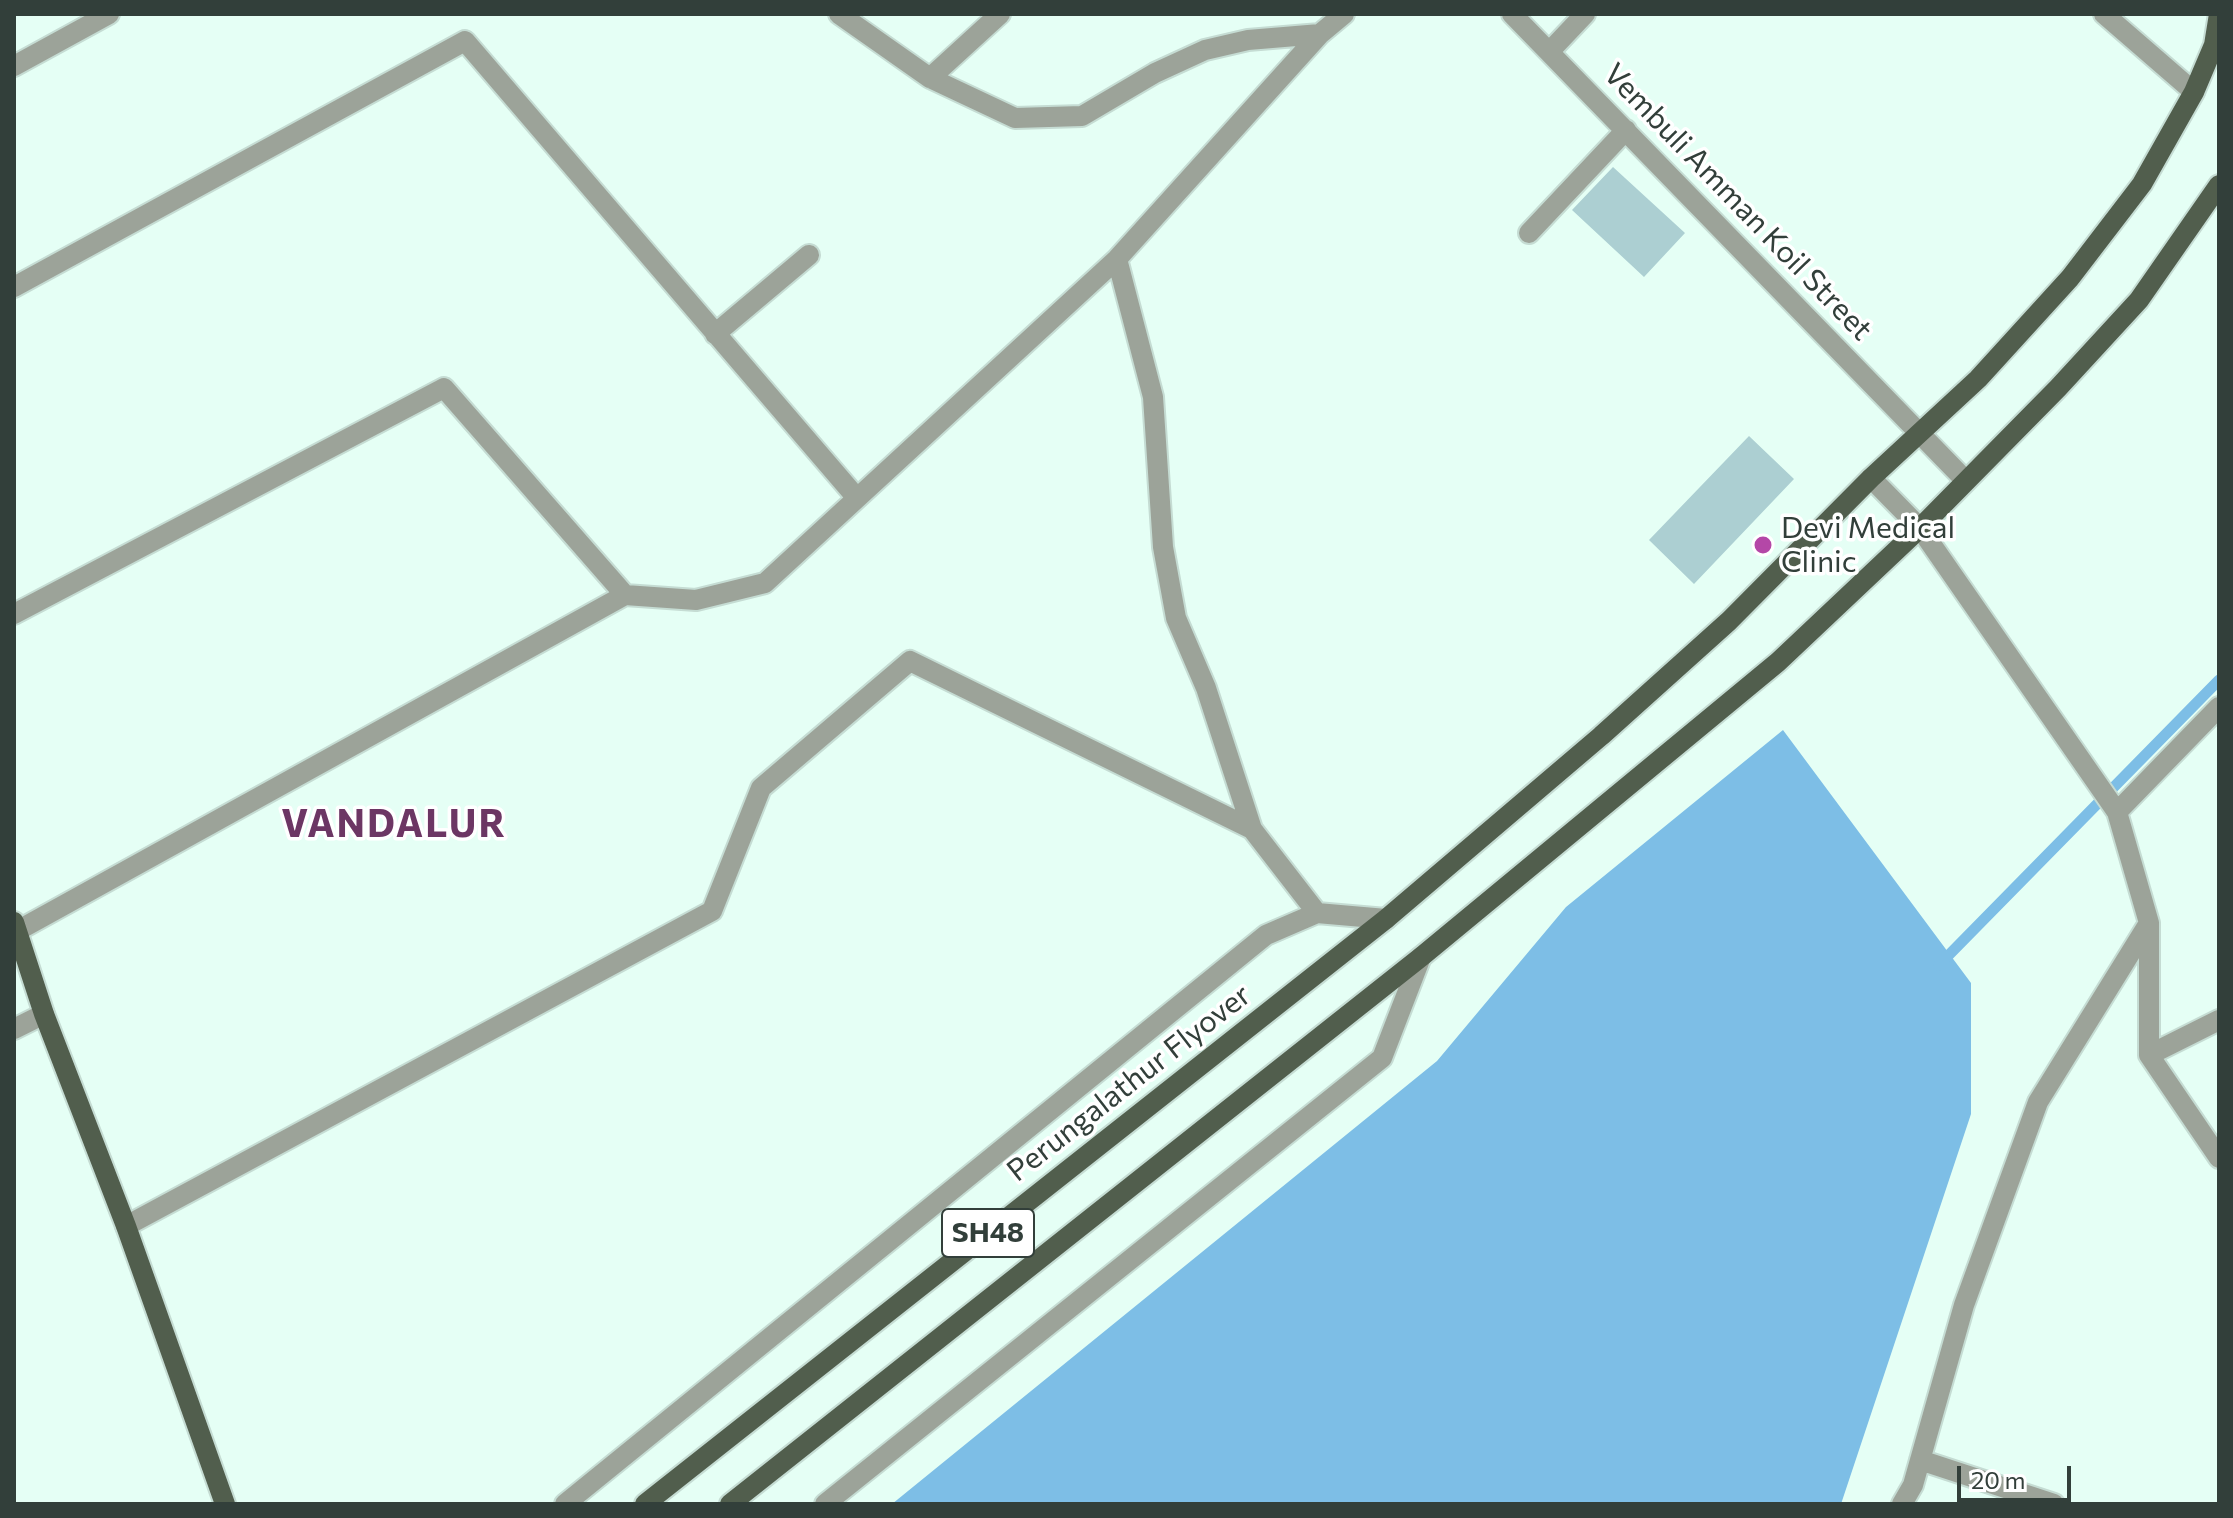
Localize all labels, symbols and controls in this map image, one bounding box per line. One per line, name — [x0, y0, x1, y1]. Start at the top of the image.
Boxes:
street label: Vembuli Amman Koil Street — [1596, 56, 1880, 348]
place label: Devi Medical Clinic — [1781, 510, 1955, 580]
marker: Devi Medical Clinic — [1752, 534, 1774, 556]
district label: VANDALUR — [281, 801, 507, 847]
street label: Perungalathur Flyover — [1000, 977, 1258, 1189]
road number: SH48 — [942, 1209, 1034, 1257]
scale bar — [1961, 1450, 2075, 1500]
text: 20 m — [1971, 1465, 2025, 1494]

